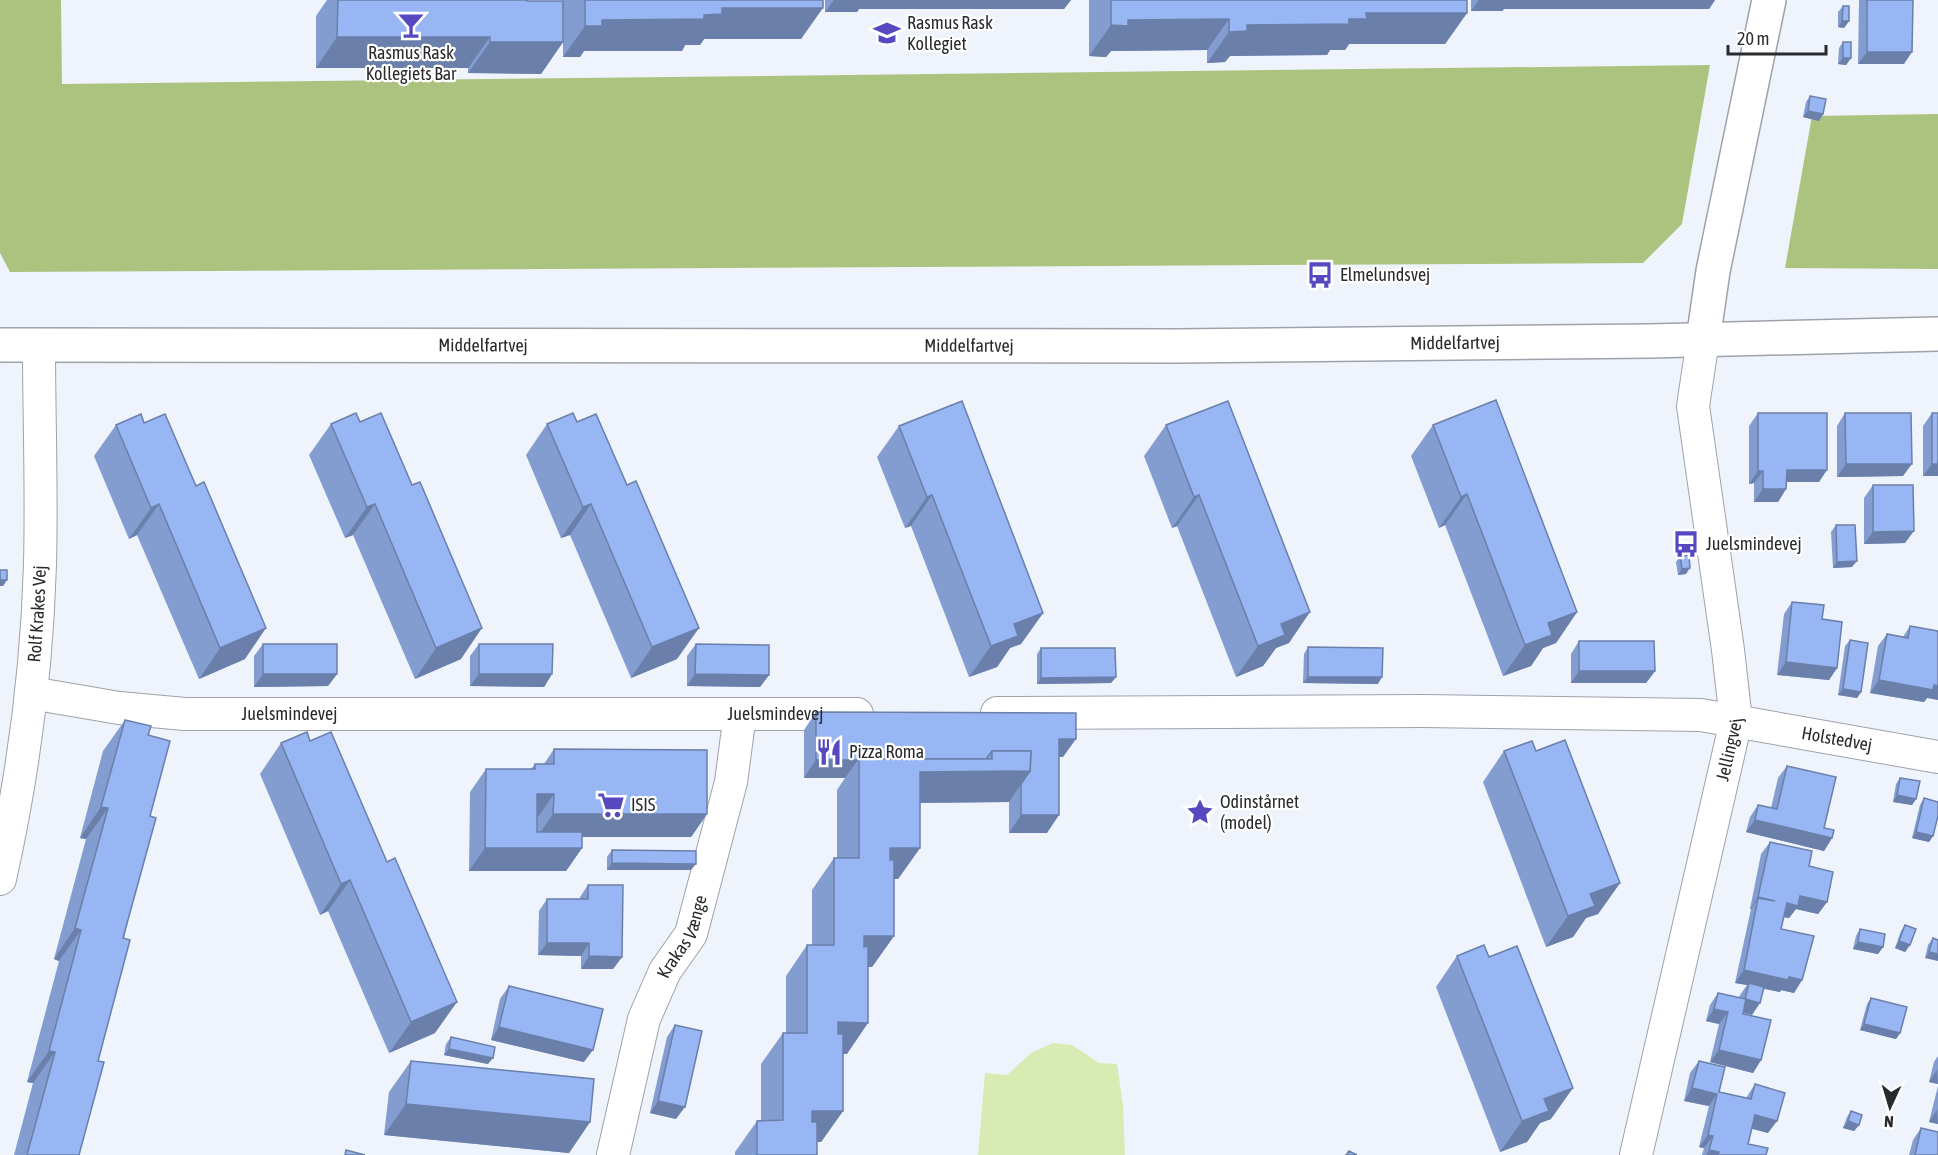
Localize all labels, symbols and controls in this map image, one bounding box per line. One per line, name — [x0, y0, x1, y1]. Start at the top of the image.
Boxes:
bar icon: Rasmus Rask Kollegiets Bar — [396, 10, 426, 40]
place label: Rasmus Rask Kollegiet — [907, 12, 993, 54]
school or university icon: Rasmus Rask Kollegiet — [872, 18, 902, 48]
scale bar — [1728, 18, 1826, 56]
text: 20 m — [1737, 28, 1769, 49]
place label: Rasmus Rask Kollegiets Bar — [366, 42, 457, 84]
bus stop icon: Elmelundsvej — [1305, 260, 1335, 290]
place label: Elmelundsvej — [1340, 264, 1430, 285]
street label: Middelfartvej — [1410, 332, 1500, 354]
street label: Middelfartvej — [438, 334, 528, 355]
street label: Middelfartvej — [924, 335, 1014, 356]
bus stop icon: Juelsmindevej — [1671, 529, 1701, 559]
place label: Juelsmindevej — [1706, 533, 1802, 554]
street label: Rolf Krakes Vej — [23, 565, 50, 663]
street label: Juelsmindevej — [242, 703, 337, 724]
street label: Juelsmindevej — [728, 703, 823, 724]
street label: Jellingvej — [1712, 717, 1746, 783]
street label: Holstedvej — [1800, 722, 1874, 755]
restaurant icon: Pizza Roma — [814, 737, 844, 767]
place label: Pizza Roma — [849, 741, 924, 762]
supermarket icon: ISIS — [596, 790, 626, 820]
place label: Odinstårnet (model) — [1220, 791, 1299, 833]
place label: ISIS — [631, 794, 656, 815]
place icon: Odinstårnet (model) — [1185, 797, 1215, 827]
street label: Krakas Vænge — [652, 893, 711, 981]
north arrow — [1860, 1077, 1920, 1137]
text: N — [1884, 1113, 1894, 1131]

